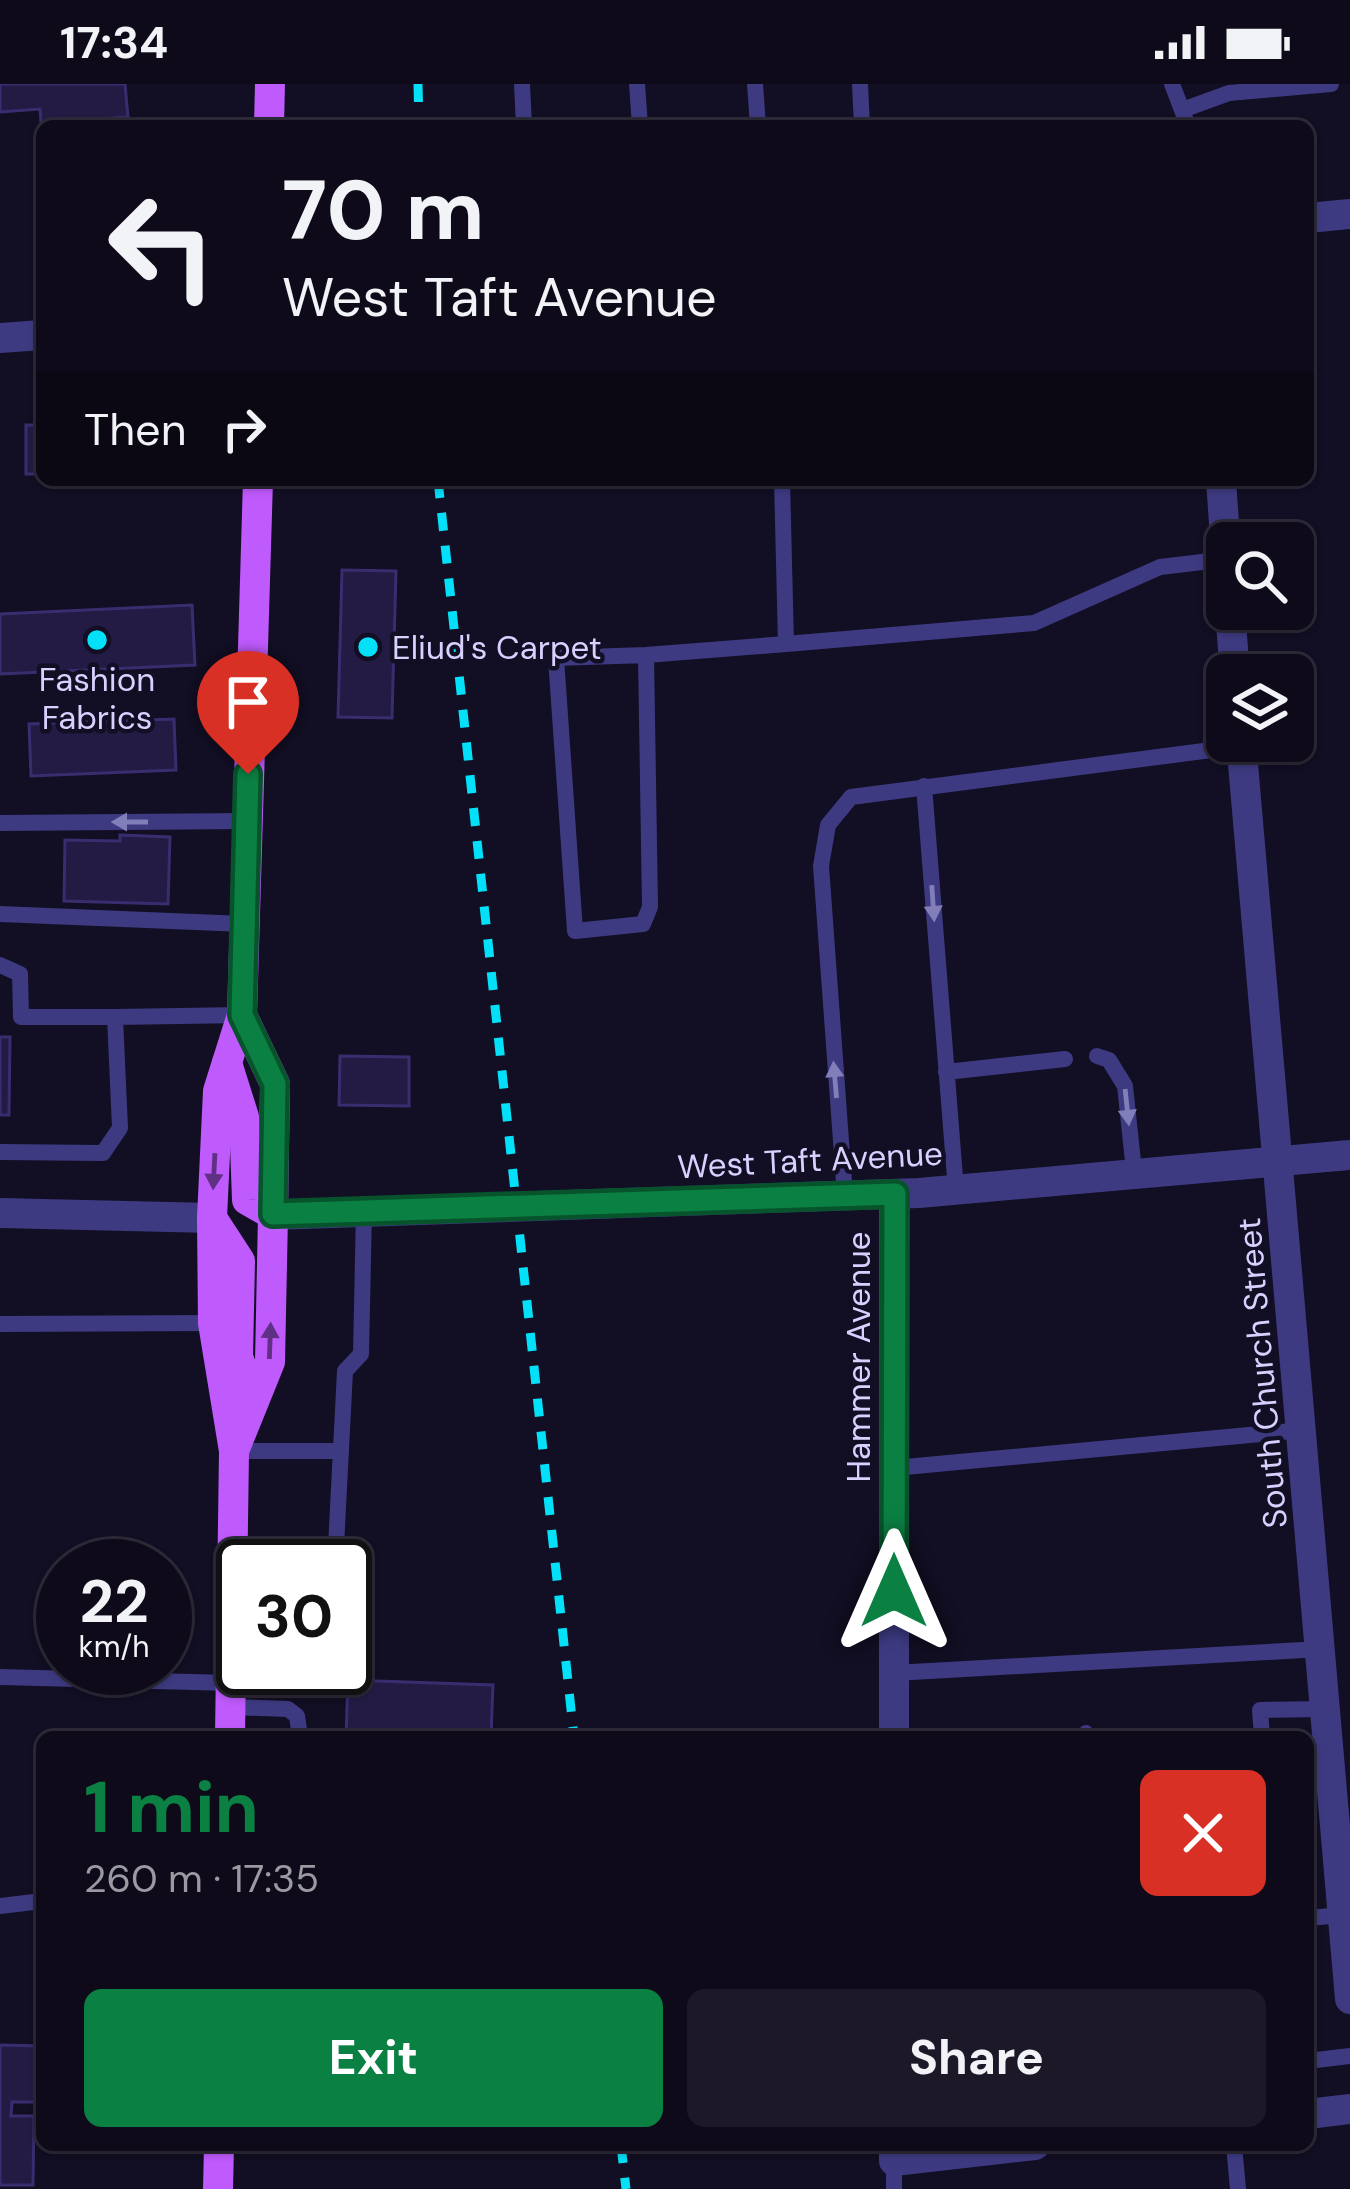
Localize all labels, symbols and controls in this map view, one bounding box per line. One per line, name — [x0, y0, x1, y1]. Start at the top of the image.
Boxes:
text: 17:34 — [60, 13, 168, 72]
text: 70 m — [282, 156, 485, 265]
icon: left — [84, 168, 240, 324]
text: West Taft Avenue — [282, 262, 717, 333]
icon: right — [211, 396, 277, 462]
text: Then — [84, 400, 187, 459]
map controls — [1206, 522, 1314, 762]
button: search — [1206, 522, 1314, 630]
place label: Eliud's Carpet — [392, 626, 602, 669]
marker: Fashion Fabrics — [84, 627, 110, 653]
marker: Eliud's Carpet — [355, 634, 381, 660]
pin — [197, 651, 299, 774]
button: layers — [1206, 654, 1314, 762]
place label: Fashion Fabrics — [39, 658, 155, 739]
icon: arrive — [215, 669, 281, 735]
one-way arrow — [110, 812, 148, 832]
one-way arrow — [924, 885, 943, 922]
one-way arrow — [826, 1061, 845, 1098]
one-way arrow — [1118, 1088, 1137, 1126]
street label: West Taft Avenue — [676, 1132, 944, 1188]
one-way arrow — [204, 1153, 223, 1191]
street label: South Church Street — [1227, 1216, 1297, 1530]
street label: Hammer Avenue — [837, 1231, 880, 1483]
one-way arrow — [261, 1321, 280, 1359]
position arrow — [831, 1528, 957, 1654]
speed limit sign: 30 — [216, 1539, 372, 1695]
text: 22 — [79, 1562, 149, 1641]
text: km/h — [79, 1627, 149, 1666]
text: 1 min — [84, 1761, 259, 1854]
button: close — [1140, 1770, 1266, 1896]
text: 260 m · 17:35 — [84, 1853, 319, 1904]
button: Exit — [84, 1989, 663, 2127]
button: Share — [687, 1989, 1266, 2127]

